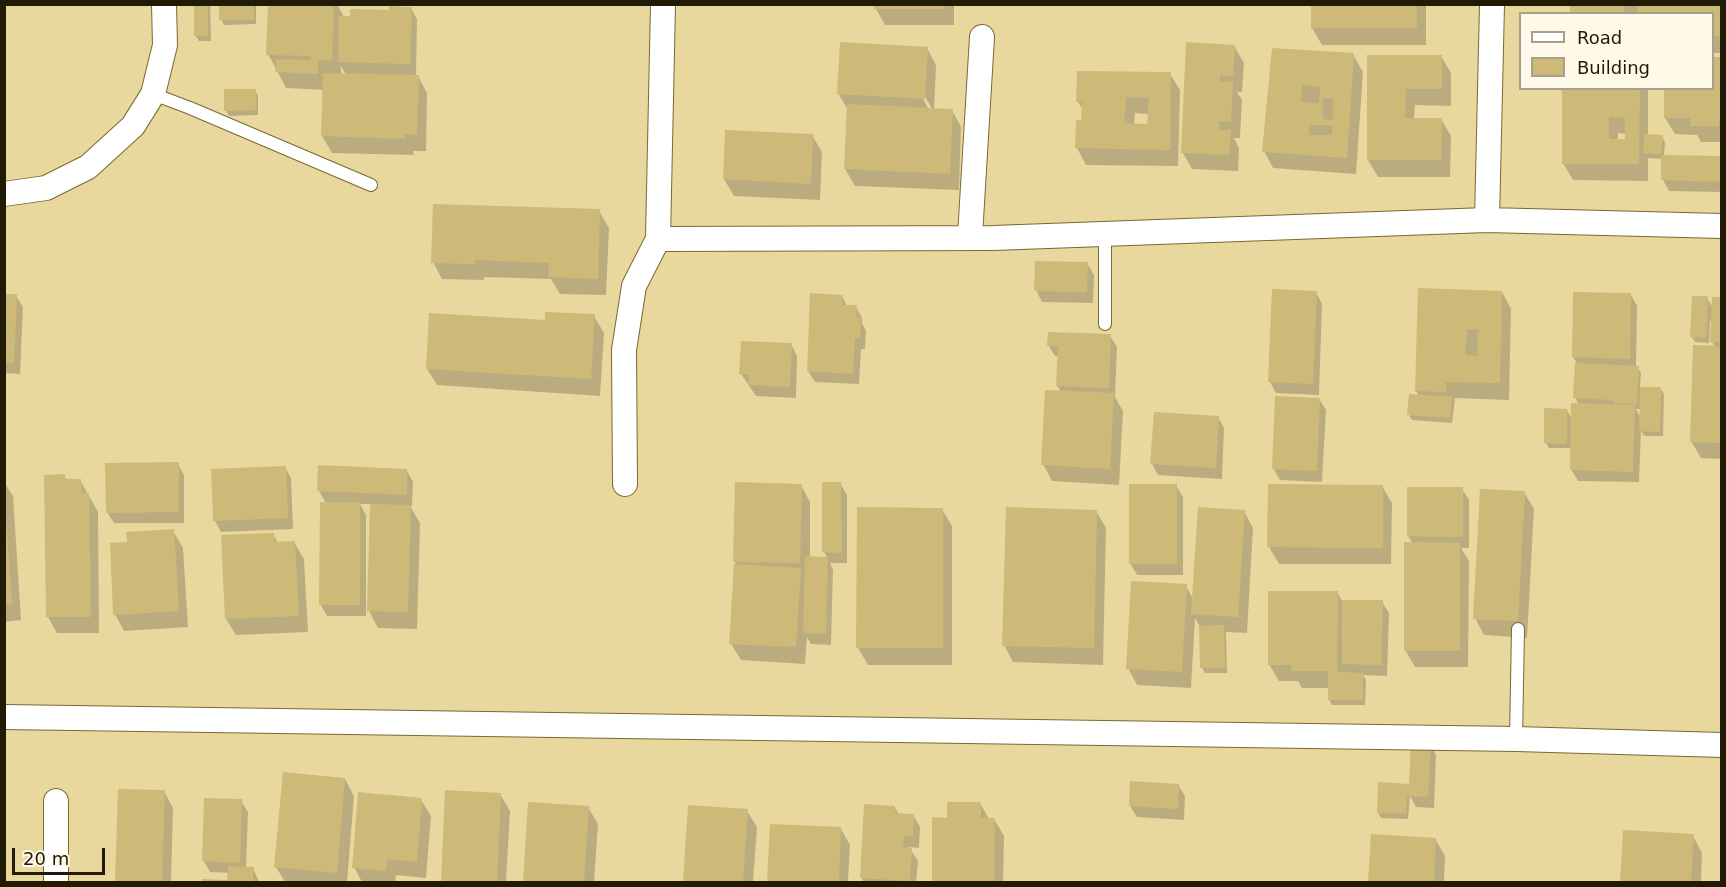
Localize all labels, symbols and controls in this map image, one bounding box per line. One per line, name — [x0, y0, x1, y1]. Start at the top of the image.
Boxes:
legend — [1519, 12, 1714, 90]
text: Road — [1577, 27, 1622, 48]
text: Building — [1577, 57, 1650, 78]
scale bar — [15, 836, 108, 874]
text: 20 m — [23, 848, 69, 869]

